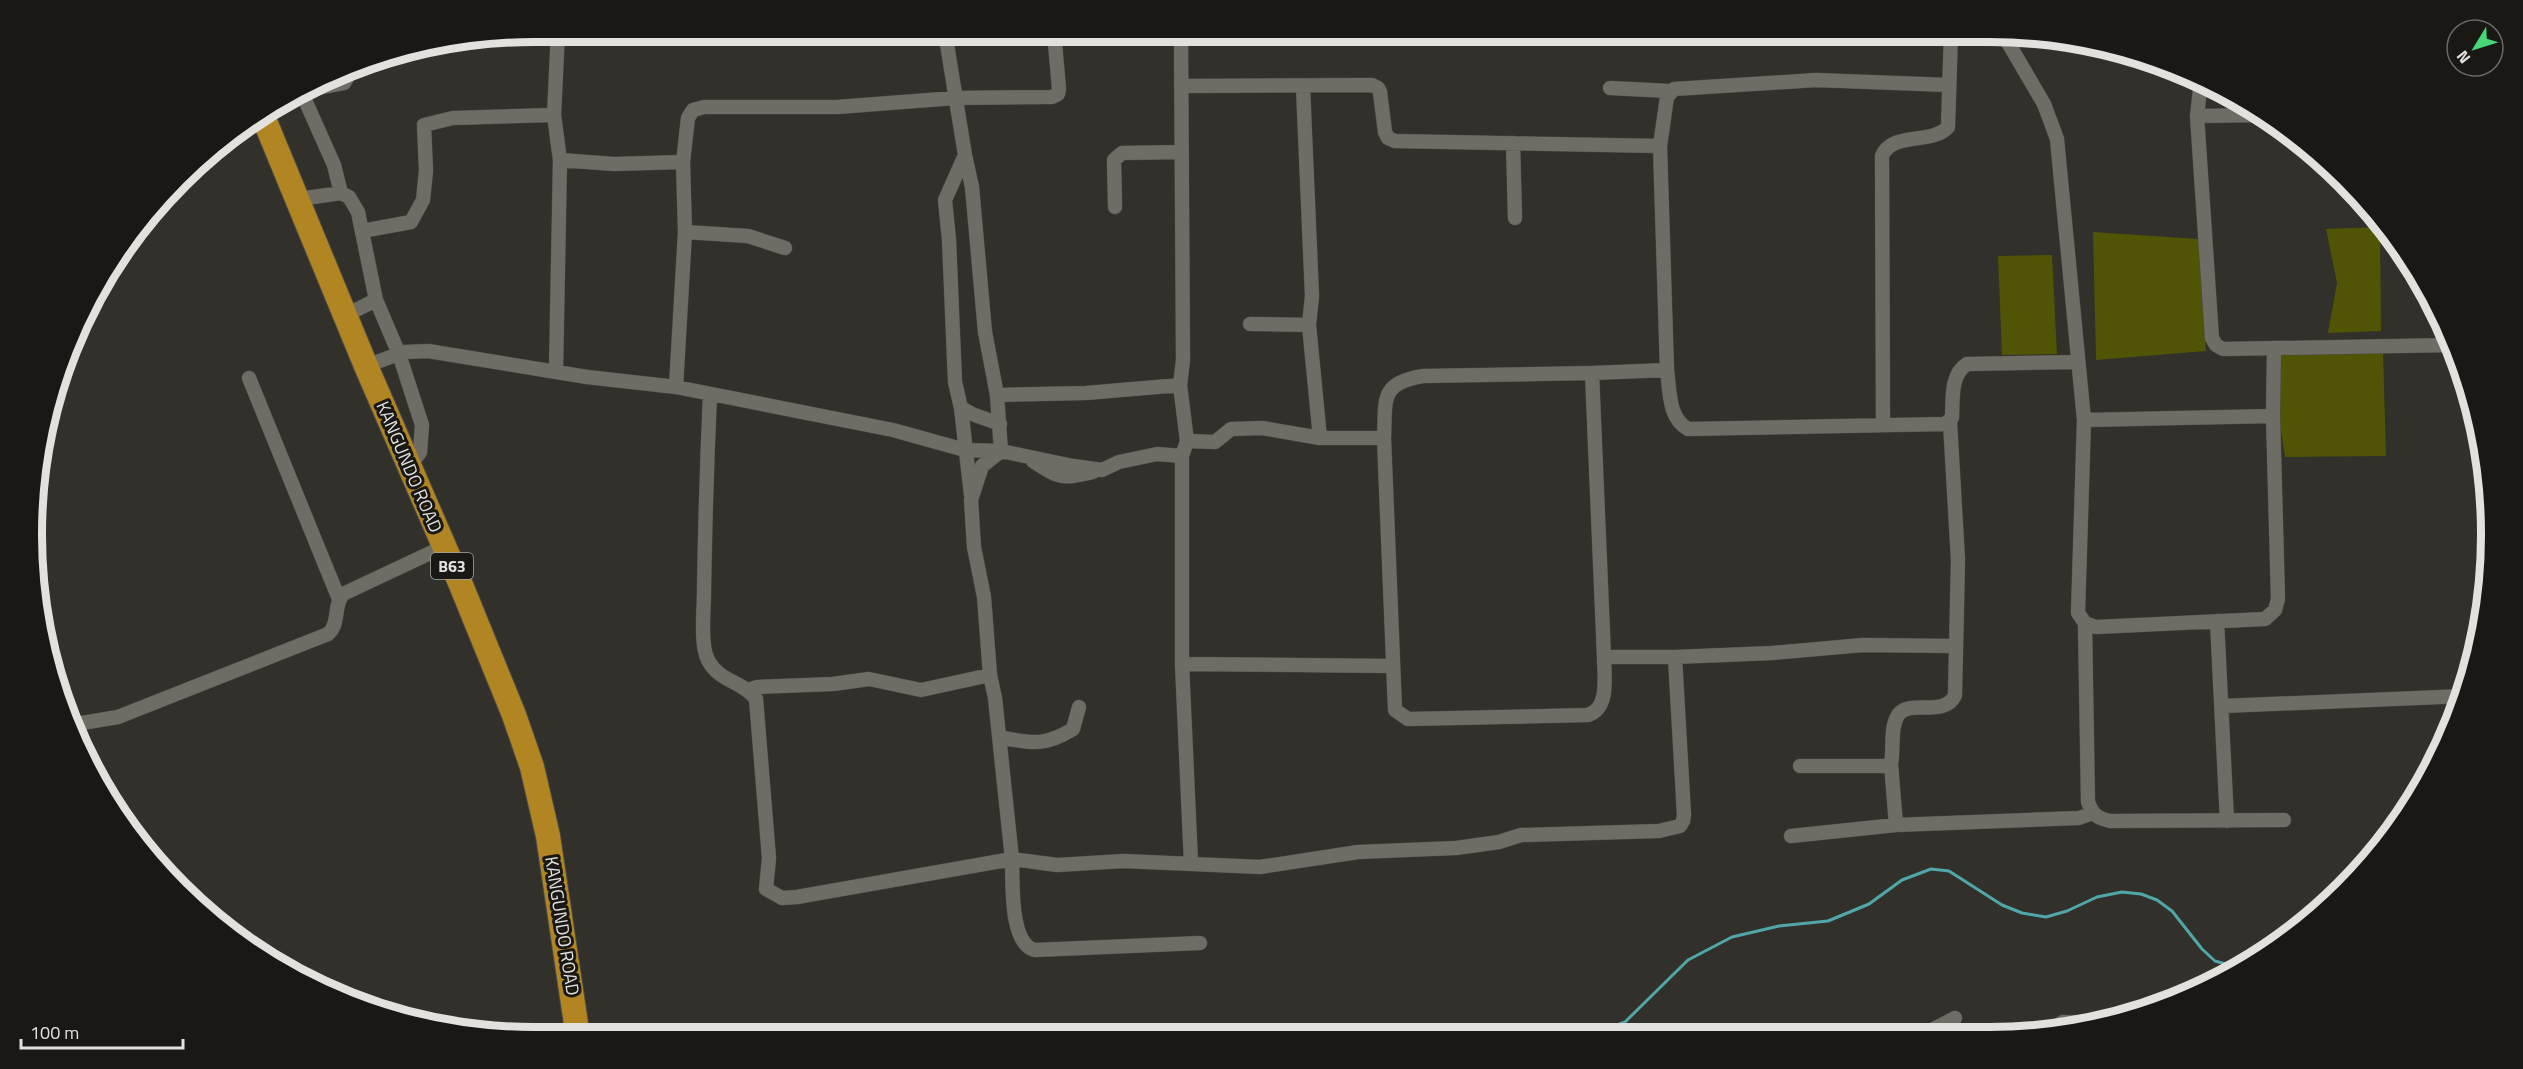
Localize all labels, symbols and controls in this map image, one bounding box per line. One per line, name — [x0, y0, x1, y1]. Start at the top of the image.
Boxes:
north arrow — [2445, 18, 2505, 78]
text: N — [2450, 45, 2476, 69]
street label: KANGUNDO ROAD — [370, 397, 449, 537]
road number: B63 — [431, 553, 473, 579]
street label: KANGUNDO ROAD — [538, 854, 587, 997]
scale bar — [21, 1012, 183, 1050]
text: 100 m — [30, 1019, 79, 1046]

